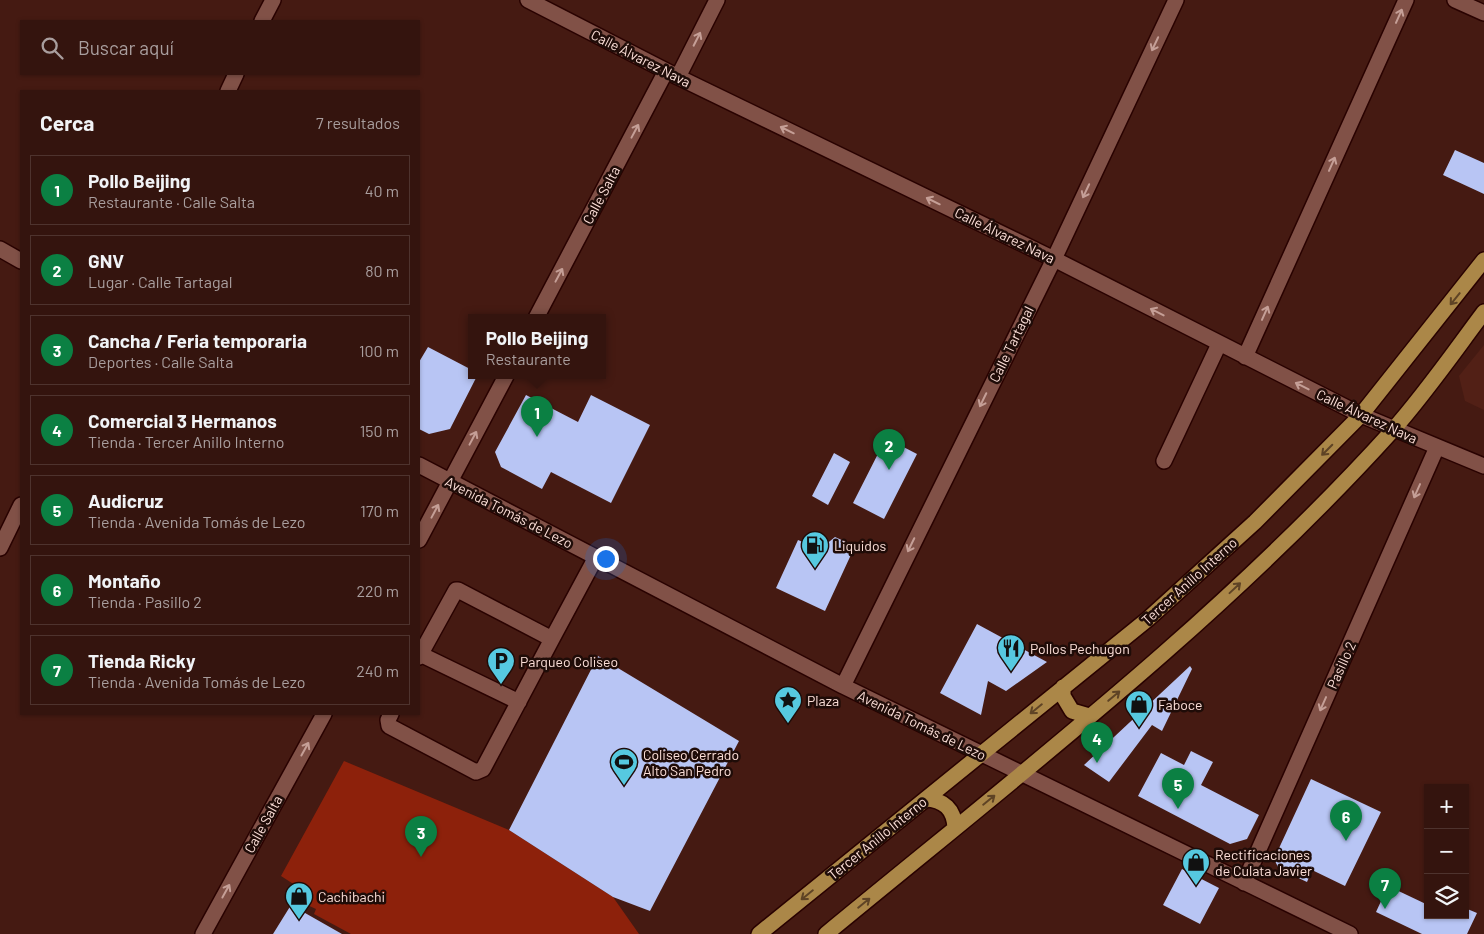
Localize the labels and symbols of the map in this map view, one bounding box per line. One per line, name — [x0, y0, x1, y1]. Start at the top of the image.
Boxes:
one-way arrow — [1394, 9, 1404, 24]
street label: Calle Álvarez Nava — [588, 26, 694, 90]
one-way arrow — [692, 31, 702, 46]
one-way arrow — [1150, 36, 1159, 51]
one-way arrow — [630, 124, 640, 139]
one-way arrow — [780, 125, 795, 134]
one-way arrow — [1327, 157, 1337, 172]
street label: Calle Salta — [579, 163, 623, 227]
one-way arrow — [1080, 183, 1090, 198]
one-way arrow — [926, 195, 941, 205]
street label: Calle Álvarez Nava — [952, 203, 1058, 267]
one-way arrow — [555, 268, 564, 283]
one-way arrow — [1449, 292, 1460, 305]
street label: Calle Tartagal — [985, 303, 1037, 385]
one-way arrow — [1260, 305, 1270, 320]
one-way arrow — [1150, 307, 1165, 316]
one-way arrow — [1295, 381, 1310, 390]
street label: Calle Álvarez Nava — [1314, 385, 1420, 447]
one-way arrow — [978, 392, 988, 407]
pin: 1 — [521, 396, 553, 437]
pin: 2 — [873, 429, 905, 470]
one-way arrow — [469, 431, 478, 446]
one-way arrow — [1320, 444, 1333, 456]
street label: Avenida Tomás de Lezo — [442, 472, 576, 552]
one-way arrow — [1412, 483, 1422, 498]
one-way arrow — [430, 504, 440, 518]
fuel station icon: Liquidos — [800, 530, 830, 569]
street label: Tercer Anillo Interno — [1138, 534, 1240, 628]
place label: Liquidos — [834, 537, 887, 554]
one-way arrow — [906, 538, 916, 553]
your location — [593, 546, 619, 572]
one-way arrow — [1229, 582, 1242, 594]
restaurant icon: Pollos Pechugon — [996, 633, 1026, 672]
street label: Pasillo 2 — [1323, 639, 1359, 691]
place label: Pollos Pechugon — [1030, 640, 1130, 657]
parking icon: Parqueo Coliseo — [486, 646, 516, 685]
place label: Parqueo Coliseo — [520, 653, 618, 670]
place icon: Plaza — [773, 685, 803, 724]
street label: Avenida Tomás de Lezo — [855, 687, 989, 763]
shop icon: Faboce — [1124, 689, 1154, 728]
one-way arrow — [1107, 690, 1120, 701]
place label: Plaza — [807, 692, 839, 709]
place label: Faboce — [1158, 696, 1203, 713]
one-way arrow — [1318, 696, 1328, 711]
one-way arrow — [1029, 703, 1042, 714]
pin: 4 — [1081, 722, 1113, 763]
one-way arrow — [301, 742, 310, 757]
place label: Coliseo Cerrado Alto San Pedro — [643, 746, 739, 779]
sports icon: Coliseo Cerrado Alto San Pedro — [609, 747, 639, 786]
pin: 5 — [1162, 768, 1194, 809]
street label: Calle Salta — [240, 792, 286, 856]
street label: Tercer Anillo Interno — [824, 793, 930, 883]
one-way arrow — [982, 794, 995, 805]
pin: 6 — [1330, 800, 1362, 841]
pin: 3 — [405, 816, 437, 857]
place label: Rectificaciones de Culata Javier — [1215, 846, 1312, 879]
shop icon: Rectificaciones de Culata Javier — [1181, 847, 1211, 886]
pin: 7 — [1369, 868, 1401, 909]
shop icon: Cachibachi — [284, 881, 314, 920]
one-way arrow — [221, 884, 231, 899]
place label: Cachibachi — [318, 888, 385, 905]
one-way arrow — [801, 890, 814, 901]
one-way arrow — [857, 897, 870, 909]

